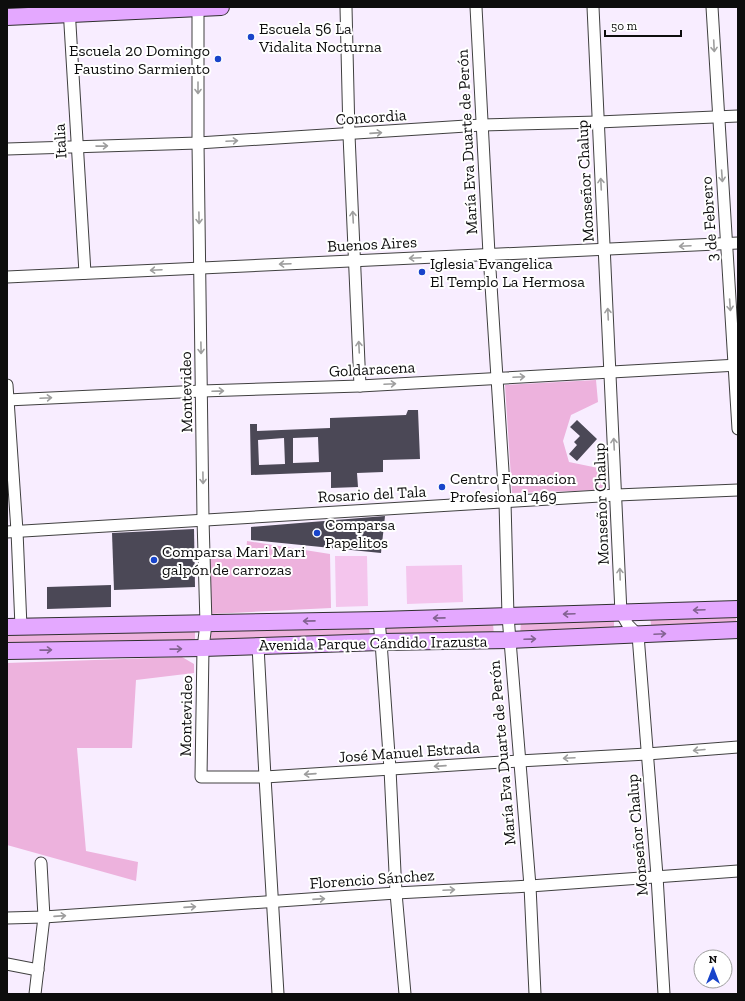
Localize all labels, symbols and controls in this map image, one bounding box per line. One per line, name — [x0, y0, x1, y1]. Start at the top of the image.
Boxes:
scale bar — [605, 12, 681, 38]
place label: Escuela 56 La Vidalita Nocturna — [258, 19, 382, 56]
text: 50 m — [611, 19, 638, 33]
marker: Escuela 56 La Vidalita Nocturna — [246, 32, 256, 42]
one-way arrow — [710, 39, 717, 52]
place label: Escuela 20 Domingo Faustino Sarmiento — [69, 41, 210, 78]
street label: María Eva Duarte de Perón — [453, 48, 481, 235]
marker: Escuela 20 Domingo Faustino Sarmiento — [213, 54, 223, 64]
one-way arrow — [194, 81, 202, 94]
street label: Concordia — [335, 105, 407, 129]
street label: Monseñor Chalup — [572, 119, 598, 243]
street label: Italia — [50, 123, 70, 159]
one-way arrow — [369, 129, 382, 136]
one-way arrow — [225, 138, 238, 145]
one-way arrow — [95, 142, 108, 149]
one-way arrow — [718, 169, 725, 182]
street label: 3 de Febrero — [697, 176, 721, 262]
one-way arrow — [597, 178, 605, 191]
one-way arrow — [195, 211, 203, 224]
one-way arrow — [349, 211, 357, 224]
street label: Buenos Aires — [327, 232, 417, 256]
one-way arrow — [679, 242, 692, 249]
one-way arrow — [409, 254, 422, 262]
place label: Iglesia Evangelica El Templo La Hermosa — [430, 254, 585, 291]
one-way arrow — [279, 260, 292, 268]
one-way arrow — [150, 266, 163, 273]
marker: Iglesia Evangelica El Templo La Hermosa — [417, 267, 427, 277]
one-way arrow — [727, 298, 734, 311]
one-way arrow — [604, 308, 611, 321]
one-way arrow — [197, 341, 205, 354]
one-way arrow — [355, 341, 362, 354]
street label: Montevideo — [176, 351, 196, 433]
street label: Goldaracena — [328, 357, 416, 381]
one-way arrow — [512, 374, 525, 381]
one-way arrow — [383, 381, 396, 388]
one-way arrow — [211, 387, 224, 394]
one-way arrow — [39, 395, 52, 402]
one-way arrow — [611, 438, 618, 451]
street label: Monseñor Chalup — [589, 442, 613, 565]
place label: Centro Formacion Profesional 469 — [450, 469, 577, 506]
one-way arrow — [199, 471, 207, 484]
street label: Rosario del Tala — [317, 482, 427, 506]
marker: Centro Formacion Profesional 469 — [437, 482, 447, 492]
place label: Comparsa Papelitos — [325, 515, 396, 552]
marker: Comparsa Papelitos — [312, 528, 322, 538]
place label: Comparsa Mari Mari galpón de carrozas — [162, 542, 306, 579]
marker: Comparsa Mari Mari galpón de carrozas — [149, 555, 159, 565]
one-way arrow — [616, 568, 624, 581]
one-way arrow — [693, 606, 706, 614]
one-way arrow — [563, 611, 576, 618]
one-way arrow — [433, 614, 446, 622]
one-way arrow — [303, 617, 316, 625]
one-way arrow — [653, 630, 666, 637]
street label: Avenida Parque Cándido Irazusta — [258, 632, 488, 654]
one-way arrow — [523, 636, 536, 643]
one-way arrow — [169, 645, 182, 653]
one-way arrow — [39, 647, 52, 654]
street label: María Eva Duarte de Perón — [484, 659, 520, 846]
street label: Montevideo — [176, 675, 196, 757]
street label: José Manuel Estrada — [338, 738, 481, 766]
one-way arrow — [693, 747, 706, 754]
one-way arrow — [563, 755, 576, 762]
one-way arrow — [434, 763, 447, 770]
one-way arrow — [304, 771, 317, 778]
street label: Monseñor Chalup — [622, 773, 652, 897]
street label: Florencio Sánchez — [309, 865, 435, 893]
one-way arrow — [442, 887, 455, 894]
one-way arrow — [312, 895, 325, 902]
one-way arrow — [183, 904, 196, 911]
one-way arrow — [53, 913, 66, 920]
north arrow — [693, 949, 733, 989]
text: N — [709, 953, 718, 966]

